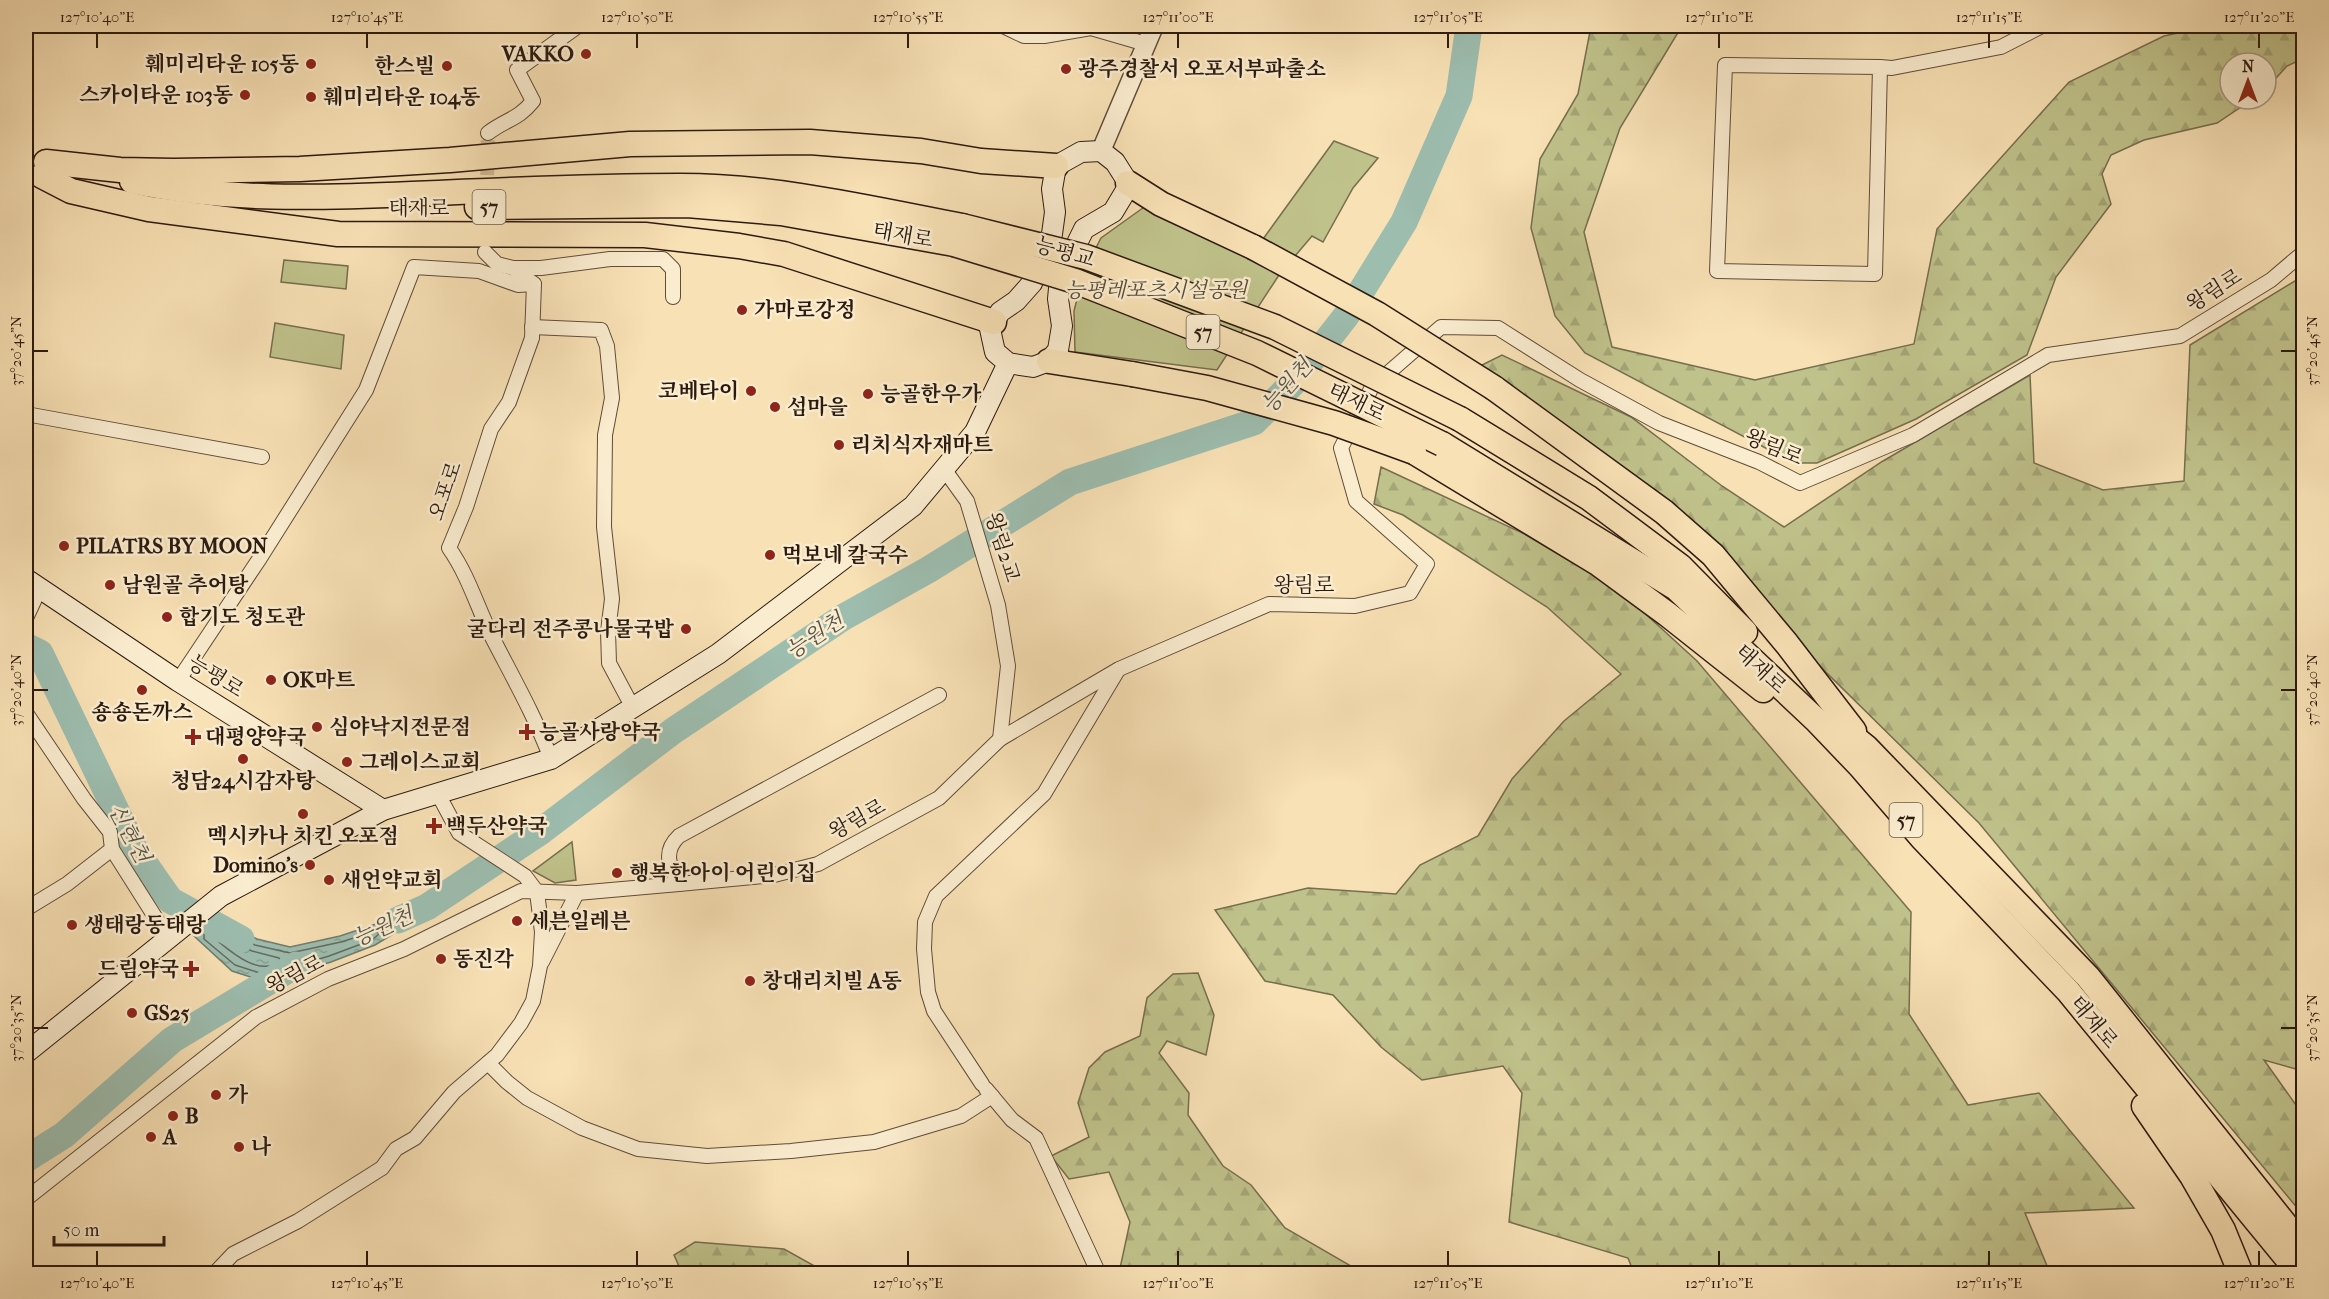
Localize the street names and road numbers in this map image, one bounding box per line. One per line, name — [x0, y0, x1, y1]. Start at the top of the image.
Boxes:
road number: 57 — [472, 190, 506, 224]
street label: 태재로 — [389, 196, 449, 220]
street label: 태재로 — [871, 218, 935, 252]
street label: 능평교 — [1032, 232, 1098, 272]
street label: 왕림로 — [2182, 264, 2246, 316]
road number: 57 — [1186, 315, 1220, 349]
street label: 태재로 — [1324, 378, 1390, 426]
street label: 왕림로 — [1741, 424, 1807, 470]
street label: 오포로 — [424, 458, 466, 524]
street label: 왕림2교 — [981, 509, 1025, 585]
street label: 왕림로 — [1274, 573, 1334, 597]
street label: 태재로 — [1731, 639, 1791, 699]
street label: 능평로 — [184, 650, 248, 702]
street label: 왕림로 — [825, 794, 889, 844]
road number: 57 — [1890, 803, 1922, 837]
street label: 왕림로 — [262, 949, 328, 999]
street label: 태재로 — [2065, 991, 2123, 1053]

